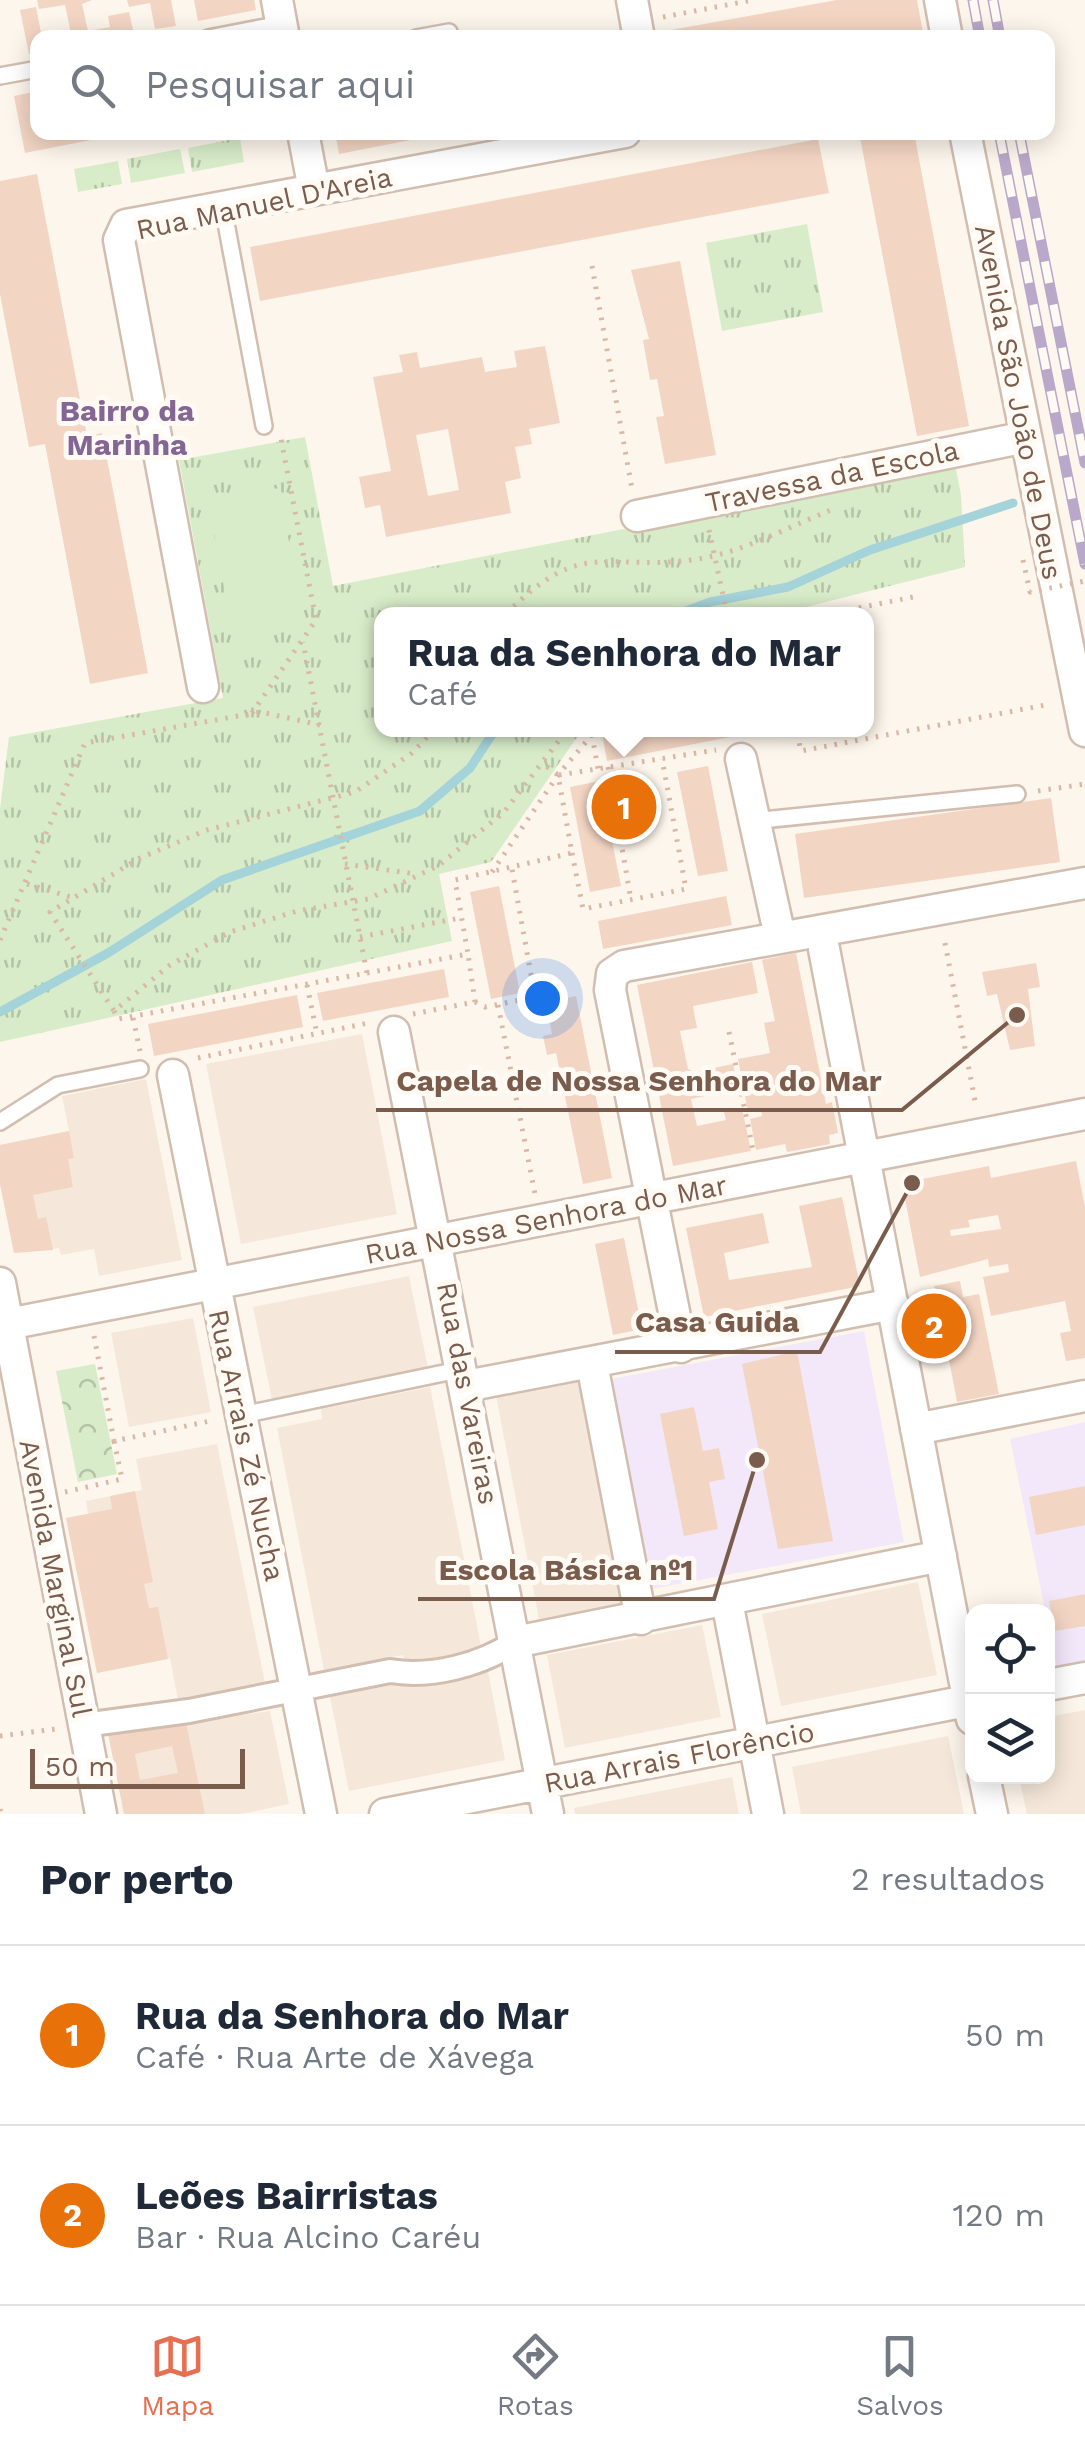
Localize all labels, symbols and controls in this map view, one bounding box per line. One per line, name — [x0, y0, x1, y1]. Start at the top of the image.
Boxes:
search box — [30, 30, 1055, 140]
icon: search — [65, 58, 120, 113]
text: Pesquisar aqui — [145, 63, 415, 107]
street label: Rua Manuel D'Areia — [133, 160, 395, 247]
street label: Avenida São João de Deus — [968, 222, 1069, 582]
district label: Bairro da Marinha — [60, 393, 195, 462]
street label: Travessa da Escola — [702, 433, 962, 519]
popup — [374, 607, 874, 737]
text: Rua da Senhora do Mar — [407, 631, 841, 675]
text: Café — [407, 675, 478, 713]
pin: 1 — [592, 770, 656, 844]
your location — [517, 973, 568, 1024]
callout: Capela de Nossa Senhora do Mar — [376, 1050, 902, 1110]
text: Capela de Nossa Senhora do Mar — [396, 1063, 882, 1098]
street label: Rua Nossa Senhora do Mar — [362, 1168, 730, 1271]
street label: Rua das Vareiras — [430, 1279, 505, 1507]
pin: 2 — [902, 1288, 966, 1364]
callout: Casa Guida — [615, 1292, 820, 1352]
text: Casa Guida — [635, 1304, 800, 1339]
street label: Rua Arrais Zé Nucha — [202, 1306, 291, 1584]
street label: Avenida Marginal Sul — [12, 1437, 99, 1720]
callout: Escola Básica nº1 — [418, 1539, 714, 1599]
text: Escola Básica nº1 — [438, 1552, 694, 1587]
map controls — [965, 1604, 1055, 1784]
button: locate — [965, 1604, 1055, 1694]
button: layers — [965, 1694, 1055, 1784]
street label: Rua Arrais Florêncio — [541, 1715, 817, 1800]
scale bar — [30, 1744, 245, 1788]
text: 50 m — [45, 1750, 115, 1783]
text: Por perto — [40, 1855, 234, 1904]
text: 2 resultados — [851, 1860, 1045, 1898]
text: Rua da Senhora do Mar — [135, 1994, 569, 2038]
text: 1 — [66, 2016, 79, 2054]
text: 50 m — [965, 2016, 1045, 2054]
text: Café · Rua Arte de Xávega — [135, 2038, 534, 2076]
text: Leões Bairristas — [135, 2174, 438, 2218]
text: 2 — [63, 2196, 82, 2234]
text: 120 m — [953, 2196, 1045, 2234]
text: Bar · Rua Alcino Caréu — [135, 2218, 481, 2256]
tab: Mapa — [141, 2329, 214, 2422]
tab: Rotas — [497, 2329, 574, 2422]
tab: Salvos — [856, 2329, 944, 2422]

